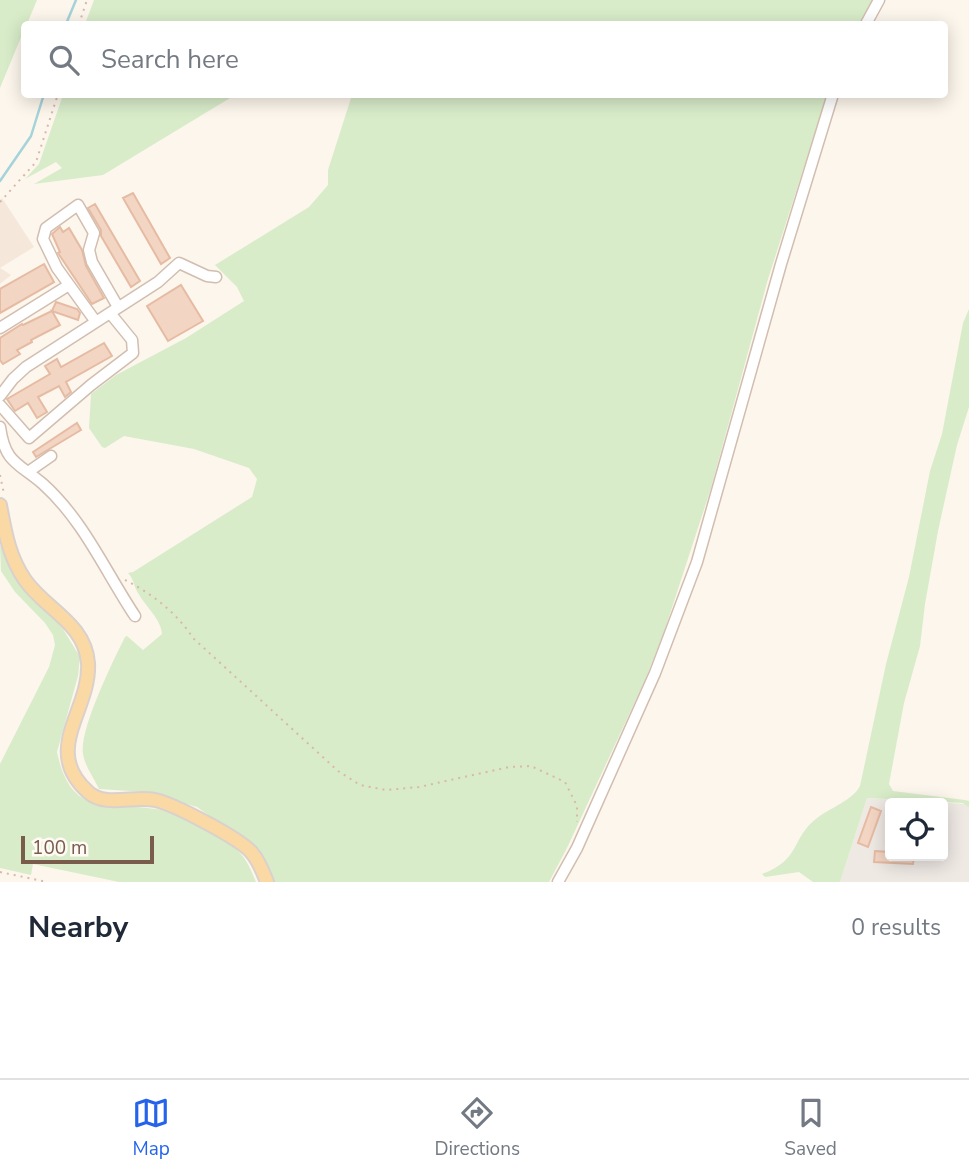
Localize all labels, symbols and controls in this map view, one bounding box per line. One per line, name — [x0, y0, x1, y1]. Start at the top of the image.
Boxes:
search box — [21, 21, 948, 98]
icon: search — [45, 41, 83, 79]
text: Search here — [101, 42, 239, 77]
map controls — [885, 798, 948, 861]
button: locate — [885, 798, 948, 861]
scale bar — [21, 833, 154, 865]
text: 100 m — [32, 835, 87, 861]
text: Nearby — [28, 907, 128, 948]
text: 0 results — [851, 912, 941, 943]
tab: Map — [132, 1094, 170, 1162]
tab: Directions — [434, 1094, 520, 1162]
tab: Saved — [784, 1094, 837, 1162]

